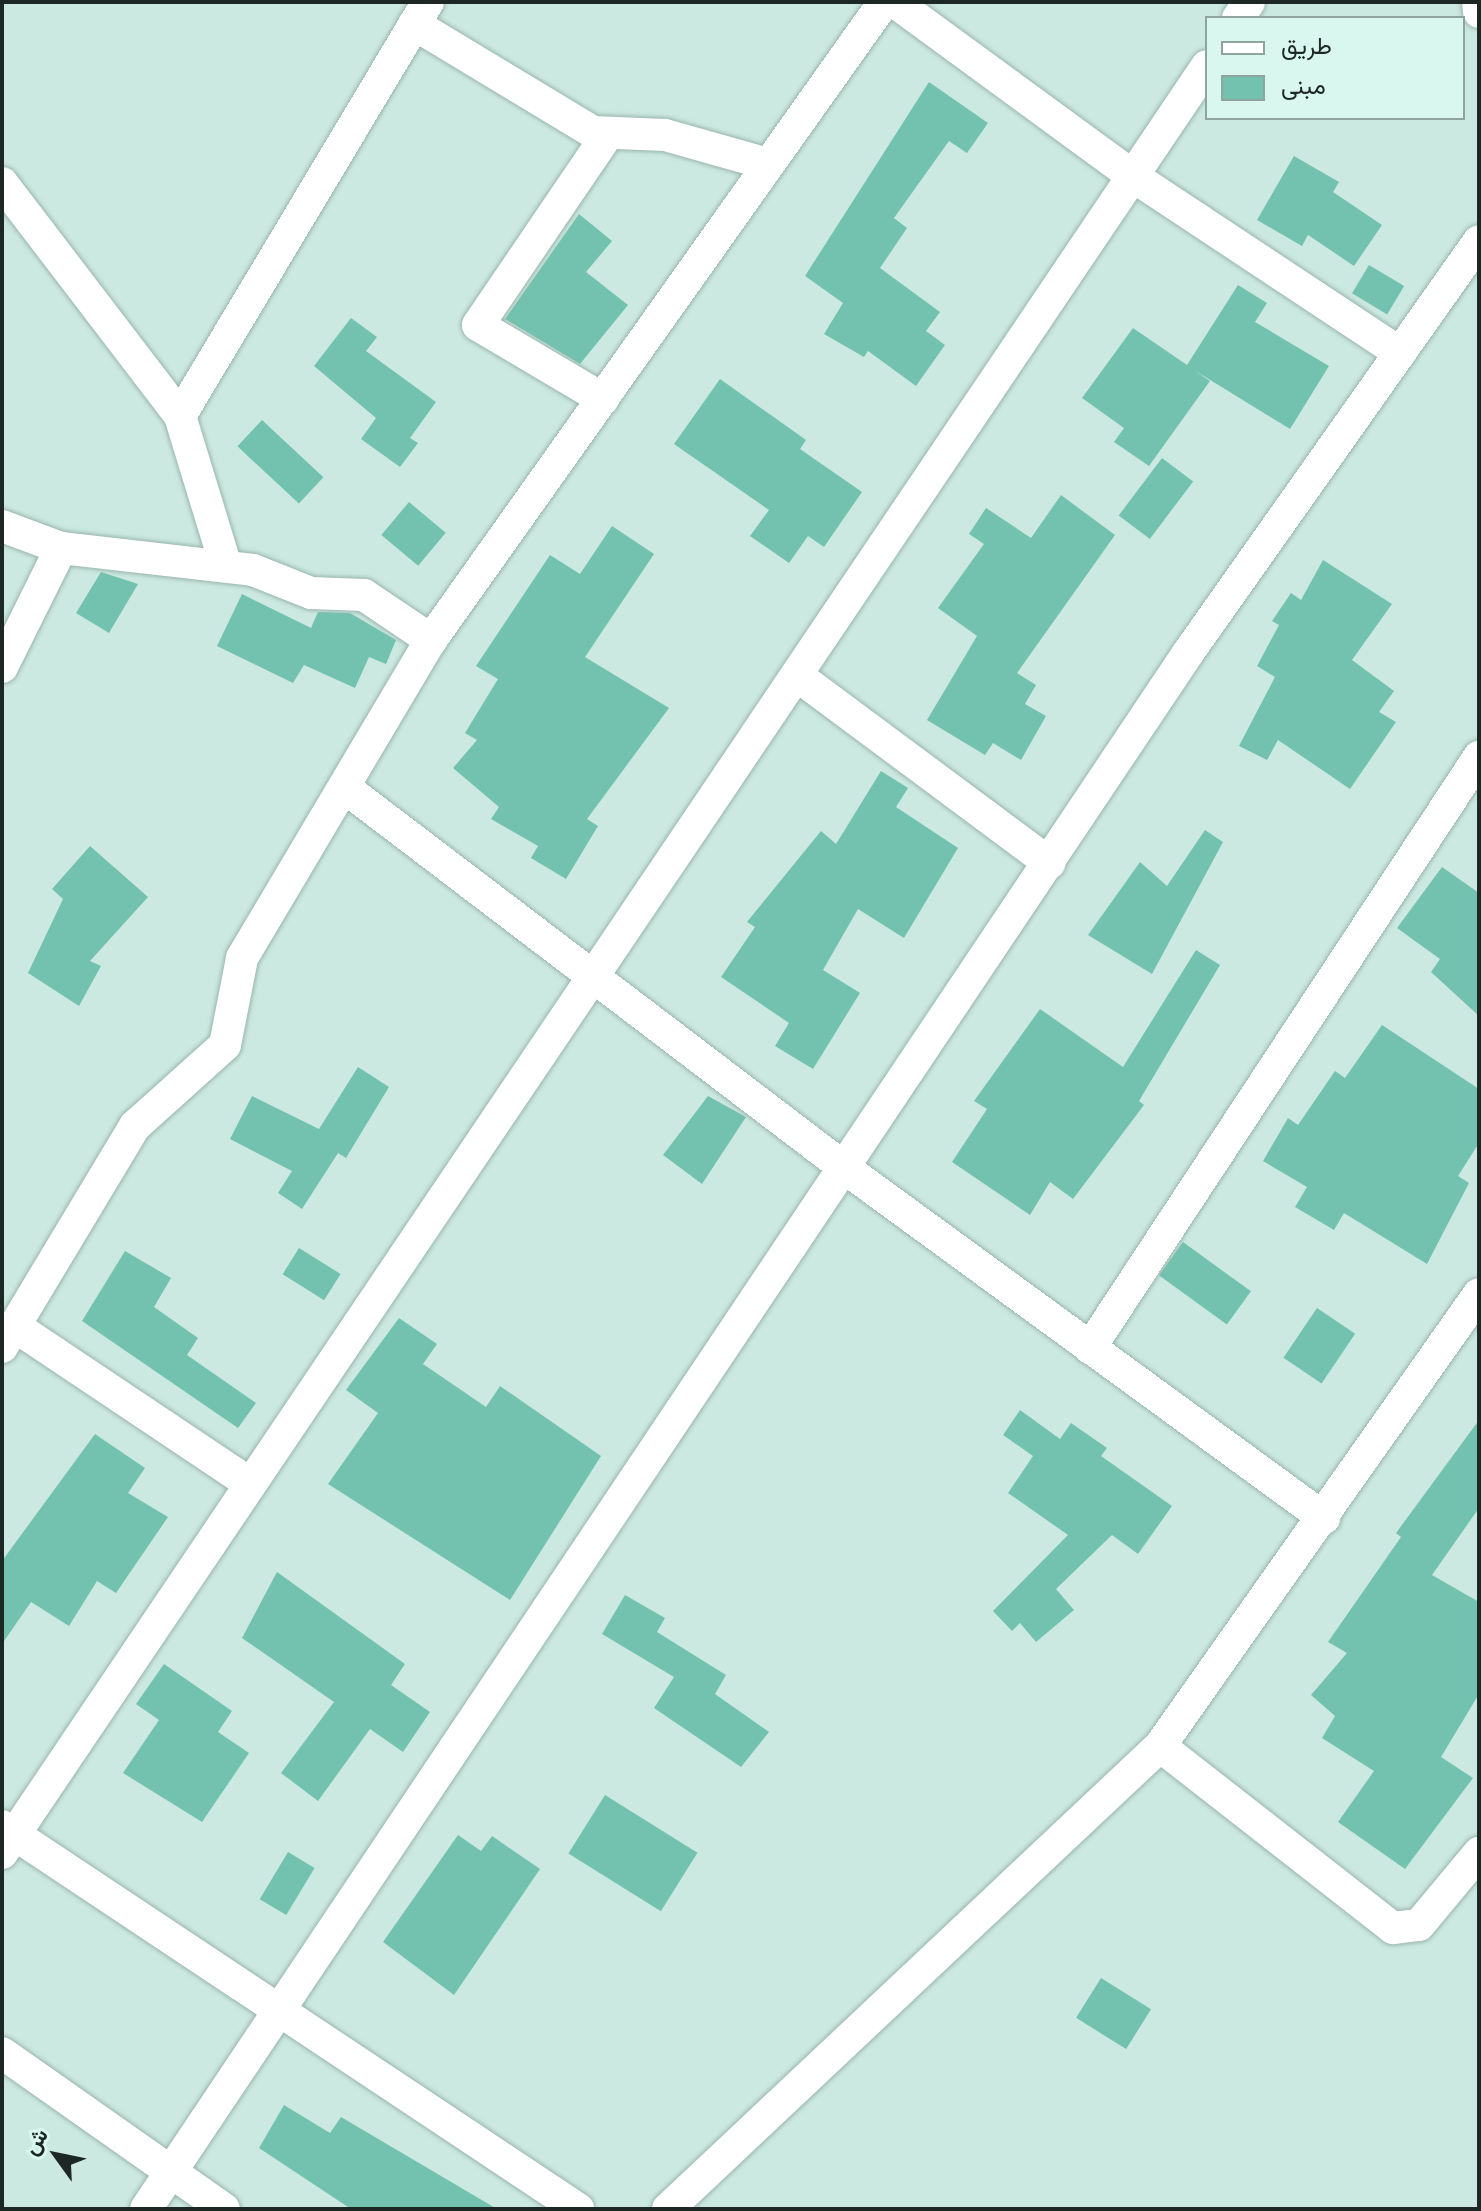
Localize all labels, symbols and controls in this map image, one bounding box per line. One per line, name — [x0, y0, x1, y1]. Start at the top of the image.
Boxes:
legend — [1205, 16, 1465, 120]
text: طريق — [1281, 32, 1332, 60]
text: مبنى — [1281, 72, 1326, 100]
north arrow — [16, 2115, 96, 2195]
text: ش — [18, 2124, 53, 2160]

